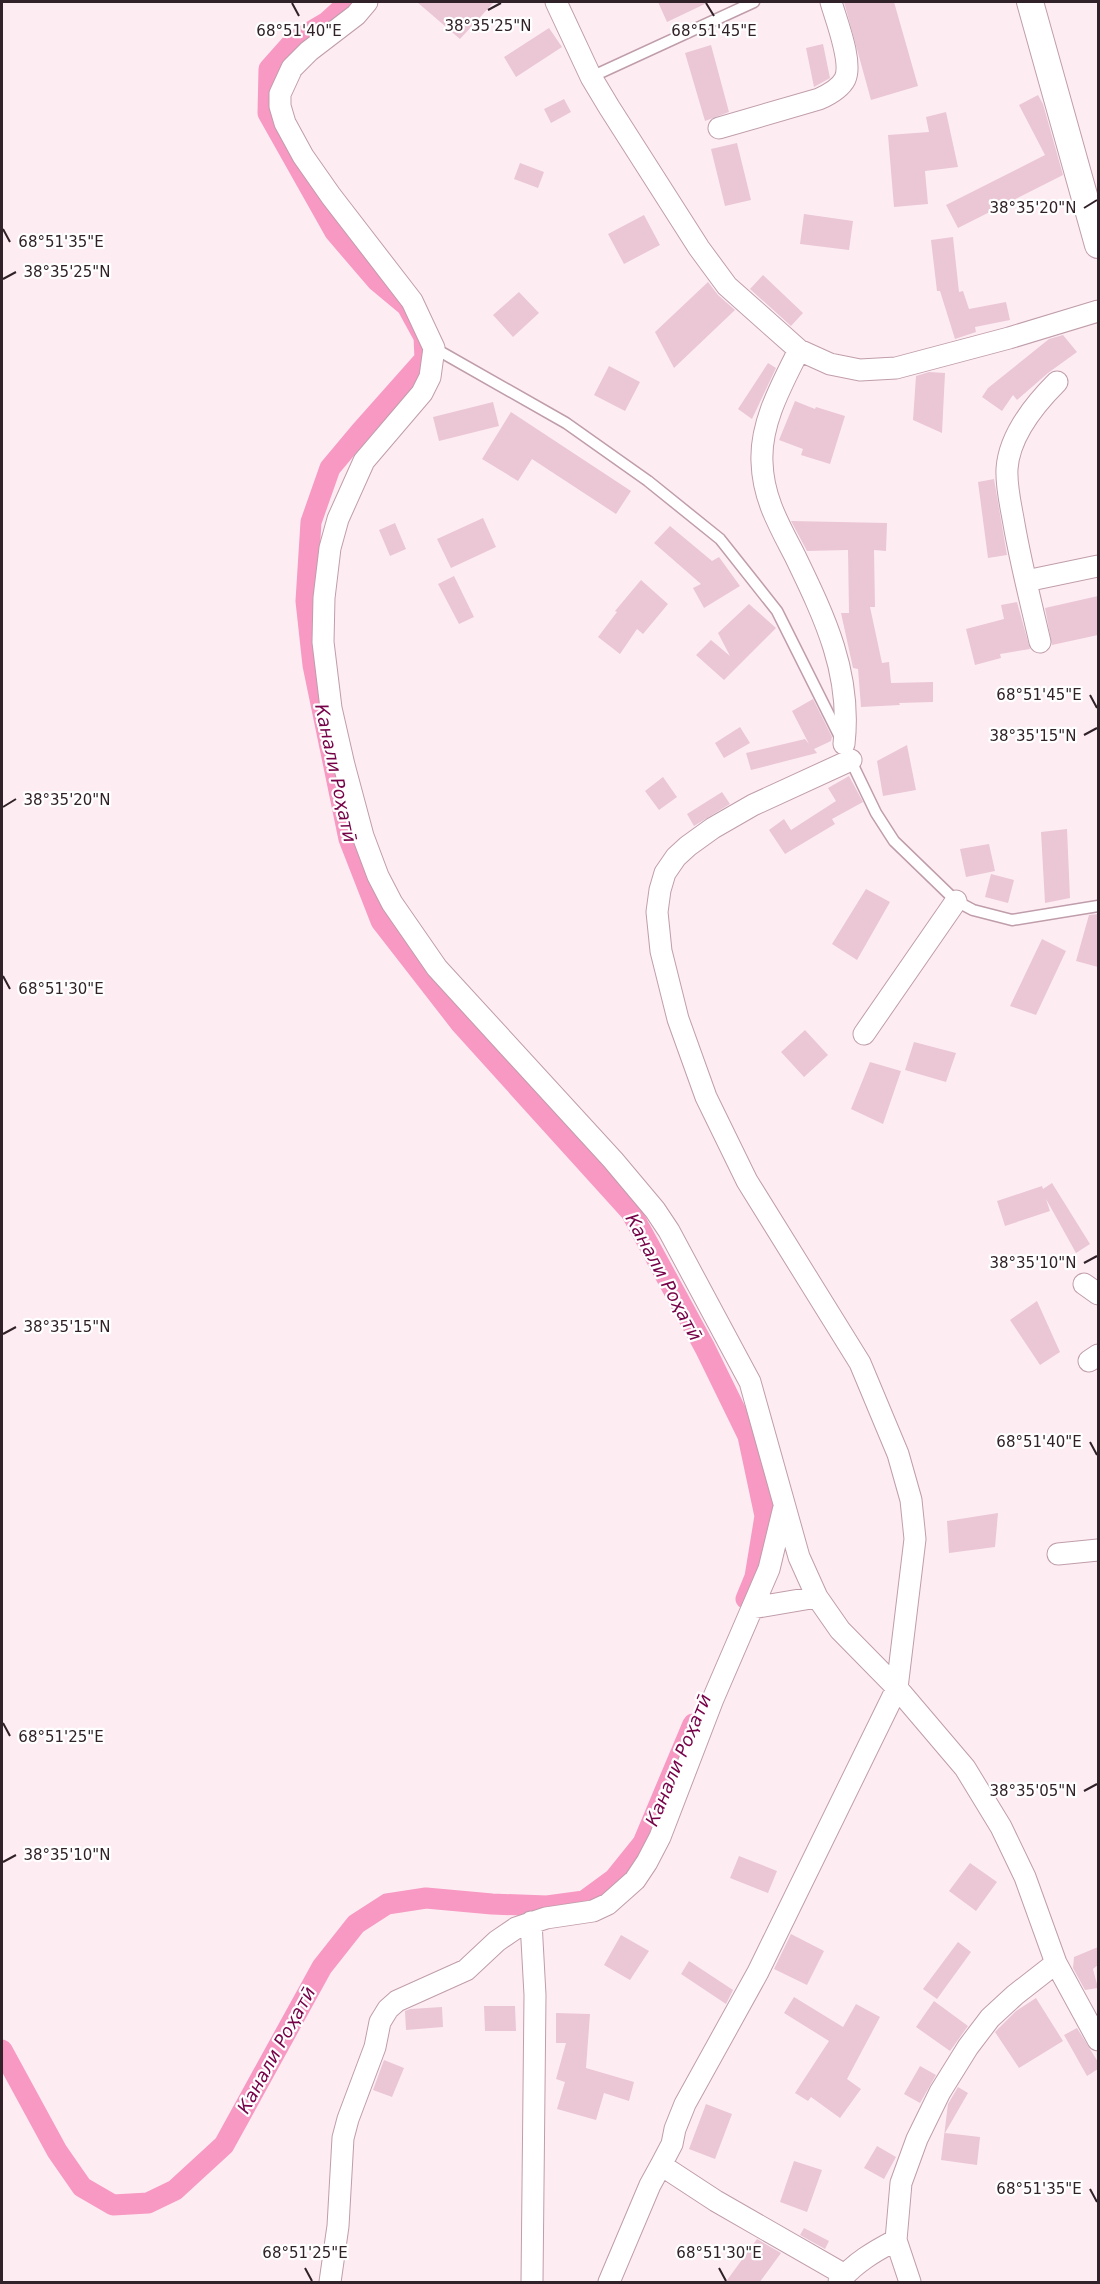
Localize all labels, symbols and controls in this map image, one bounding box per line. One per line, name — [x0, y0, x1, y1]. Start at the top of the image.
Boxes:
text: 38°35'25"N — [444, 17, 532, 35]
text: 68°51'40"E — [256, 22, 342, 40]
text: 68°51'45"E — [671, 22, 757, 40]
text: 38°35'20"N — [989, 199, 1077, 217]
text: 68°51'35"E — [18, 233, 104, 251]
text: 38°35'25"N — [23, 263, 111, 281]
text: 68°51'45"E — [996, 686, 1082, 704]
water label: Канали Роҳатӣ — [311, 702, 361, 845]
text: 38°35'15"N — [989, 727, 1077, 745]
text: 38°35'20"N — [23, 791, 111, 809]
text: 68°51'30"E — [18, 980, 104, 998]
water label: Канали Роҳатӣ — [622, 1210, 707, 1345]
text: 38°35'10"N — [989, 1254, 1077, 1272]
text: 38°35'15"N — [23, 1318, 111, 1336]
text: 68°51'40"E — [996, 1433, 1082, 1451]
water label: Канали Роҳатӣ — [641, 1691, 715, 1829]
text: 68°51'25"E — [18, 1728, 104, 1746]
text: 38°35'05"N — [989, 1782, 1077, 1800]
text: 38°35'10"N — [23, 1846, 111, 1864]
water label: Канали Роҳатӣ — [233, 1983, 320, 2117]
text: 68°51'35"E — [996, 2180, 1082, 2198]
text: 68°51'25"E — [262, 2244, 348, 2262]
text: 68°51'30"E — [676, 2244, 762, 2262]

